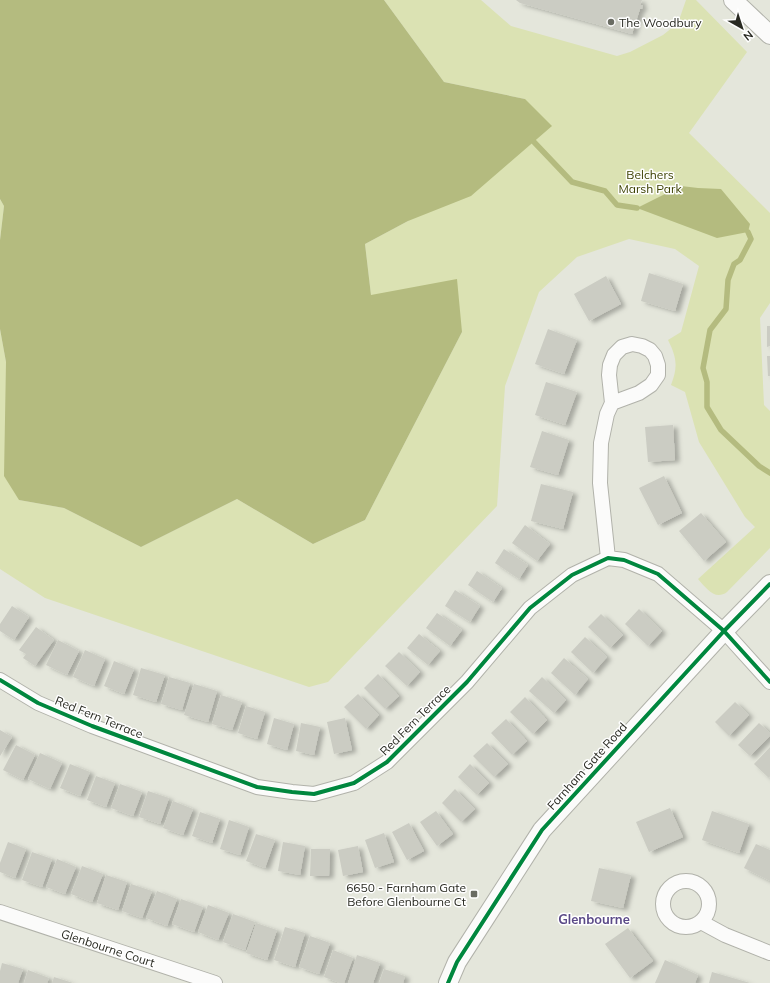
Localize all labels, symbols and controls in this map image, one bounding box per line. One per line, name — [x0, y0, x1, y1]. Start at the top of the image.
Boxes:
north arrow — [722, 8, 762, 48]
place label: The Woodbury — [619, 15, 702, 30]
marker: The Woodbury — [606, 17, 616, 27]
text: N — [741, 28, 756, 44]
park label: Belchers Marsh Park — [618, 167, 682, 196]
street label: Red Fern Terrace — [377, 682, 453, 758]
street label: Red Fern Terrace — [53, 693, 145, 741]
street label: Farnham Gate Road — [544, 719, 630, 813]
place label: 6650 - Farnham Gate Before Glenbourne Ct — [346, 880, 466, 909]
marker: 6650 - Farnham Gate Before Glenbourne Ct — [469, 889, 479, 899]
district label: Glenbourne — [558, 911, 630, 927]
street label: Glenbourne Court — [59, 926, 157, 970]

